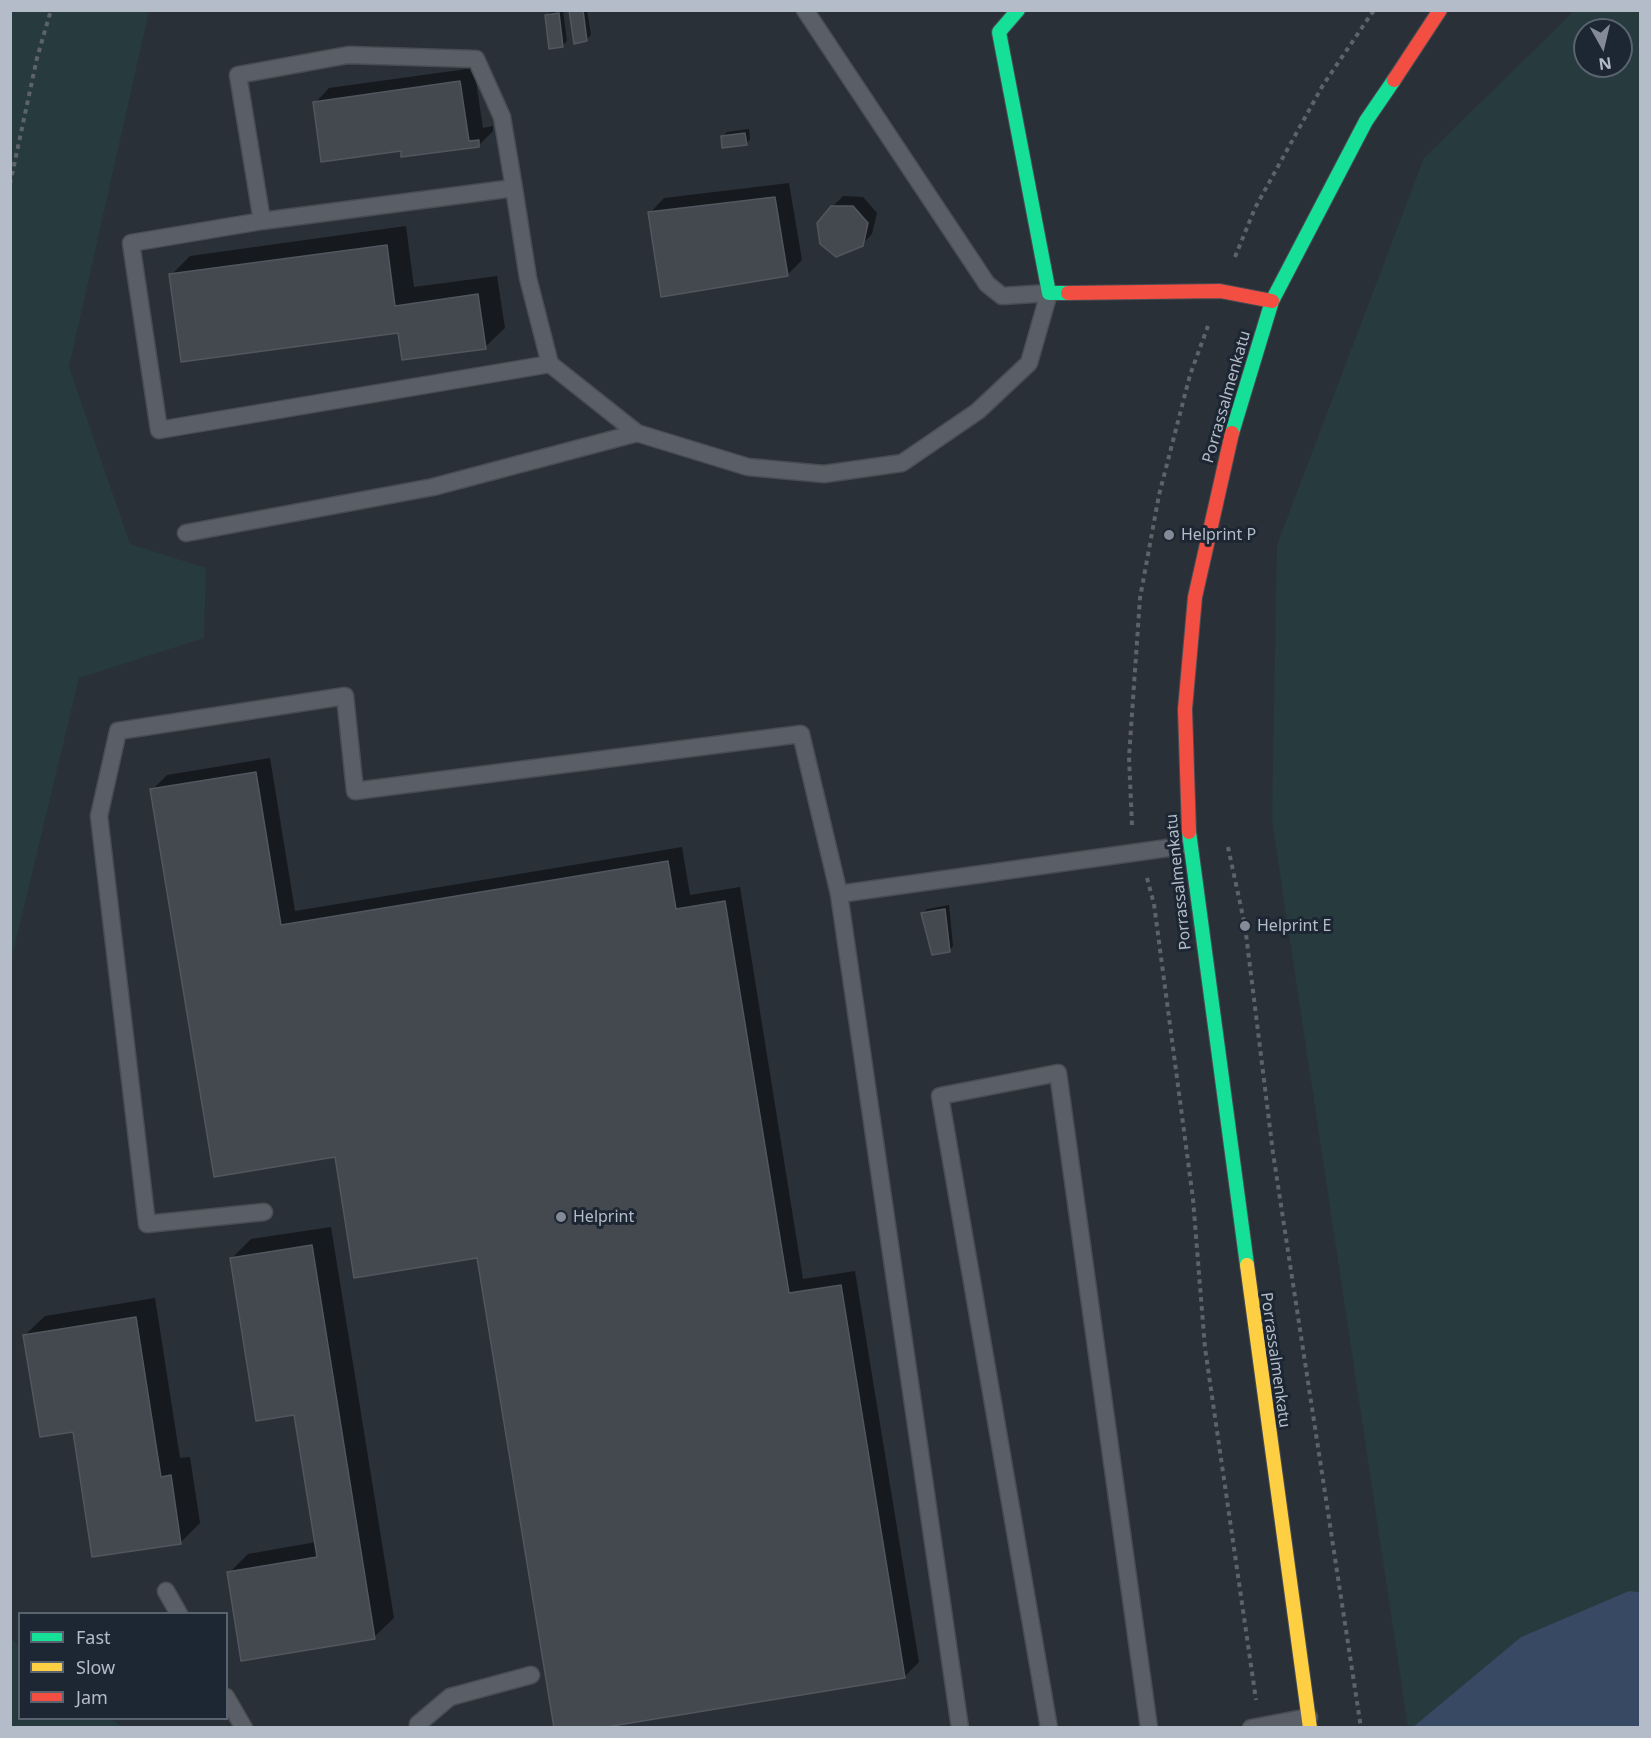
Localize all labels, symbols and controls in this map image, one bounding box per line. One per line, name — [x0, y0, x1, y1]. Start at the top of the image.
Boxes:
north arrow — [1573, 18, 1633, 78]
text: N — [1597, 52, 1613, 76]
street label: Porrassalmenkatu — [1199, 329, 1255, 465]
place label: Helprint P — [1181, 525, 1256, 545]
marker: Helprint P — [1162, 528, 1176, 542]
street label: Porrassalmenkatu — [1162, 813, 1196, 951]
place label: Helprint E — [1257, 916, 1331, 936]
marker: Helprint E — [1238, 919, 1252, 933]
place label: Helprint — [573, 1207, 634, 1227]
marker: Helprint — [554, 1210, 568, 1224]
street label: Porrassalmenkatu — [1256, 1291, 1294, 1429]
legend — [18, 1612, 228, 1720]
text: Fast — [76, 1625, 111, 1649]
text: Slow — [76, 1655, 115, 1679]
text: Jam — [76, 1685, 108, 1709]

